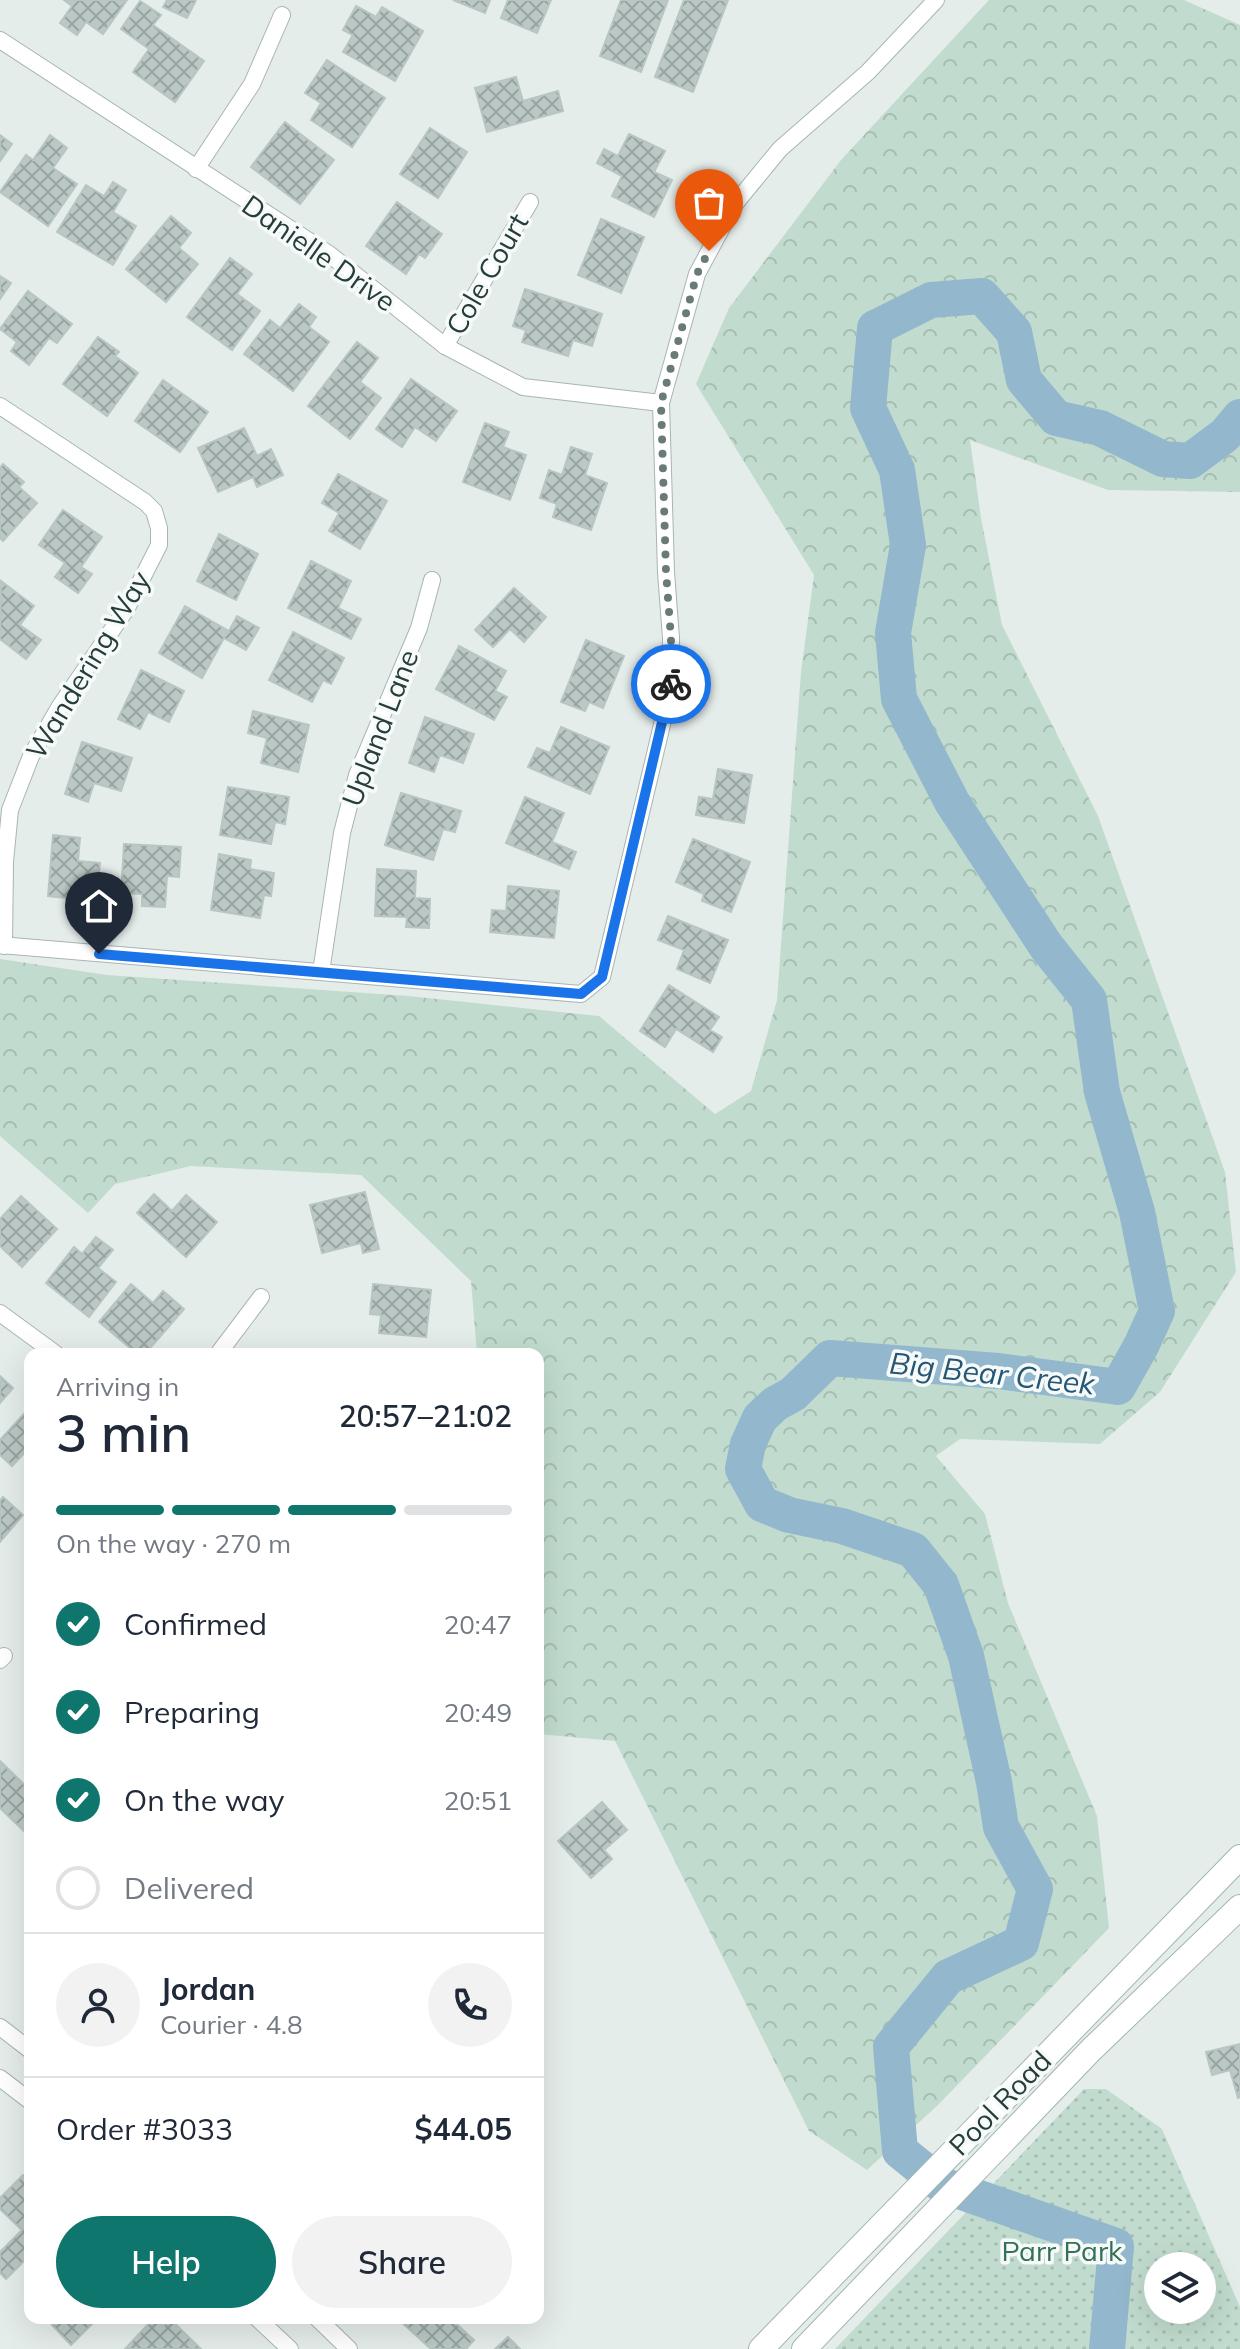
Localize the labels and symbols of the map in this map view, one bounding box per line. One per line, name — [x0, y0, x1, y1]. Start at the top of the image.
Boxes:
pin — [675, 169, 743, 251]
street label: Danielle Drive — [236, 187, 403, 318]
street label: Cole Court — [438, 207, 535, 341]
street label: Wandering Way — [18, 564, 158, 765]
courier — [631, 644, 711, 724]
street label: Upland Lane — [334, 645, 425, 811]
pin — [65, 872, 133, 954]
water label: Big Bear Creek — [888, 1343, 1098, 1403]
street label: Pool Road — [941, 2043, 1058, 2162]
park label: Parr Park — [1002, 2233, 1123, 2268]

